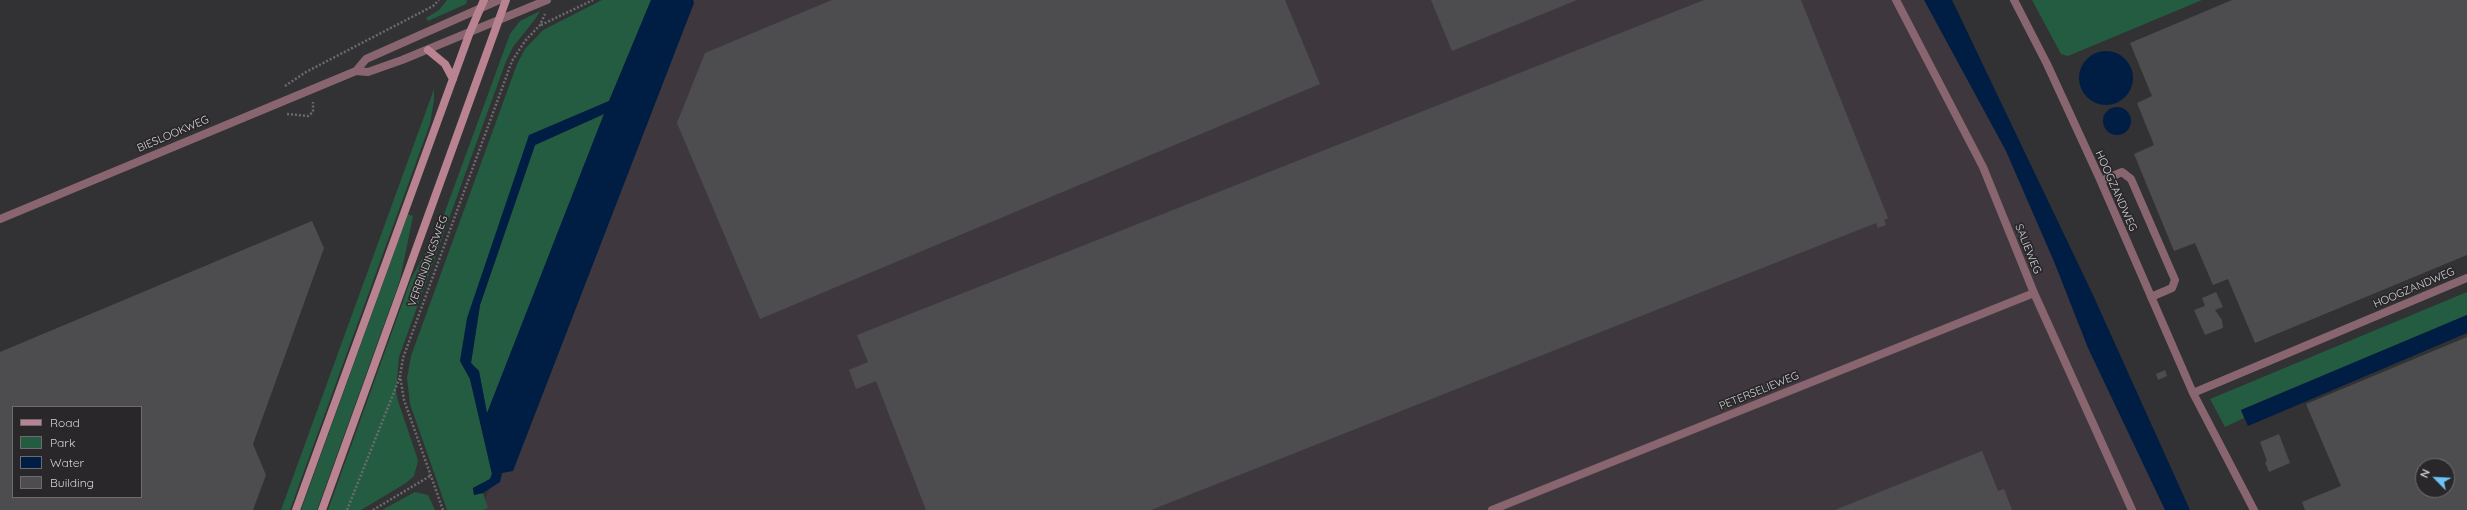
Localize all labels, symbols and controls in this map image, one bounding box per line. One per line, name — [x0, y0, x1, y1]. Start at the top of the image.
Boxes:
street label: BIESLOOKWEG — [135, 113, 211, 155]
street label: HOOGZANDWEG — [2092, 149, 2140, 233]
street label: VERBINDINGSWEG — [405, 214, 451, 308]
street label: SALIEWEG — [2012, 222, 2044, 276]
street label: HOOGZANDWEG — [2371, 265, 2457, 311]
street label: PETERSELIEWEG — [1717, 369, 1801, 413]
legend — [12, 406, 142, 498]
text: Road — [50, 415, 80, 430]
text: Park — [50, 435, 75, 450]
text: Water — [50, 455, 84, 470]
north arrow — [2415, 458, 2455, 498]
text: N — [2417, 467, 2433, 480]
text: Building — [50, 475, 94, 490]

